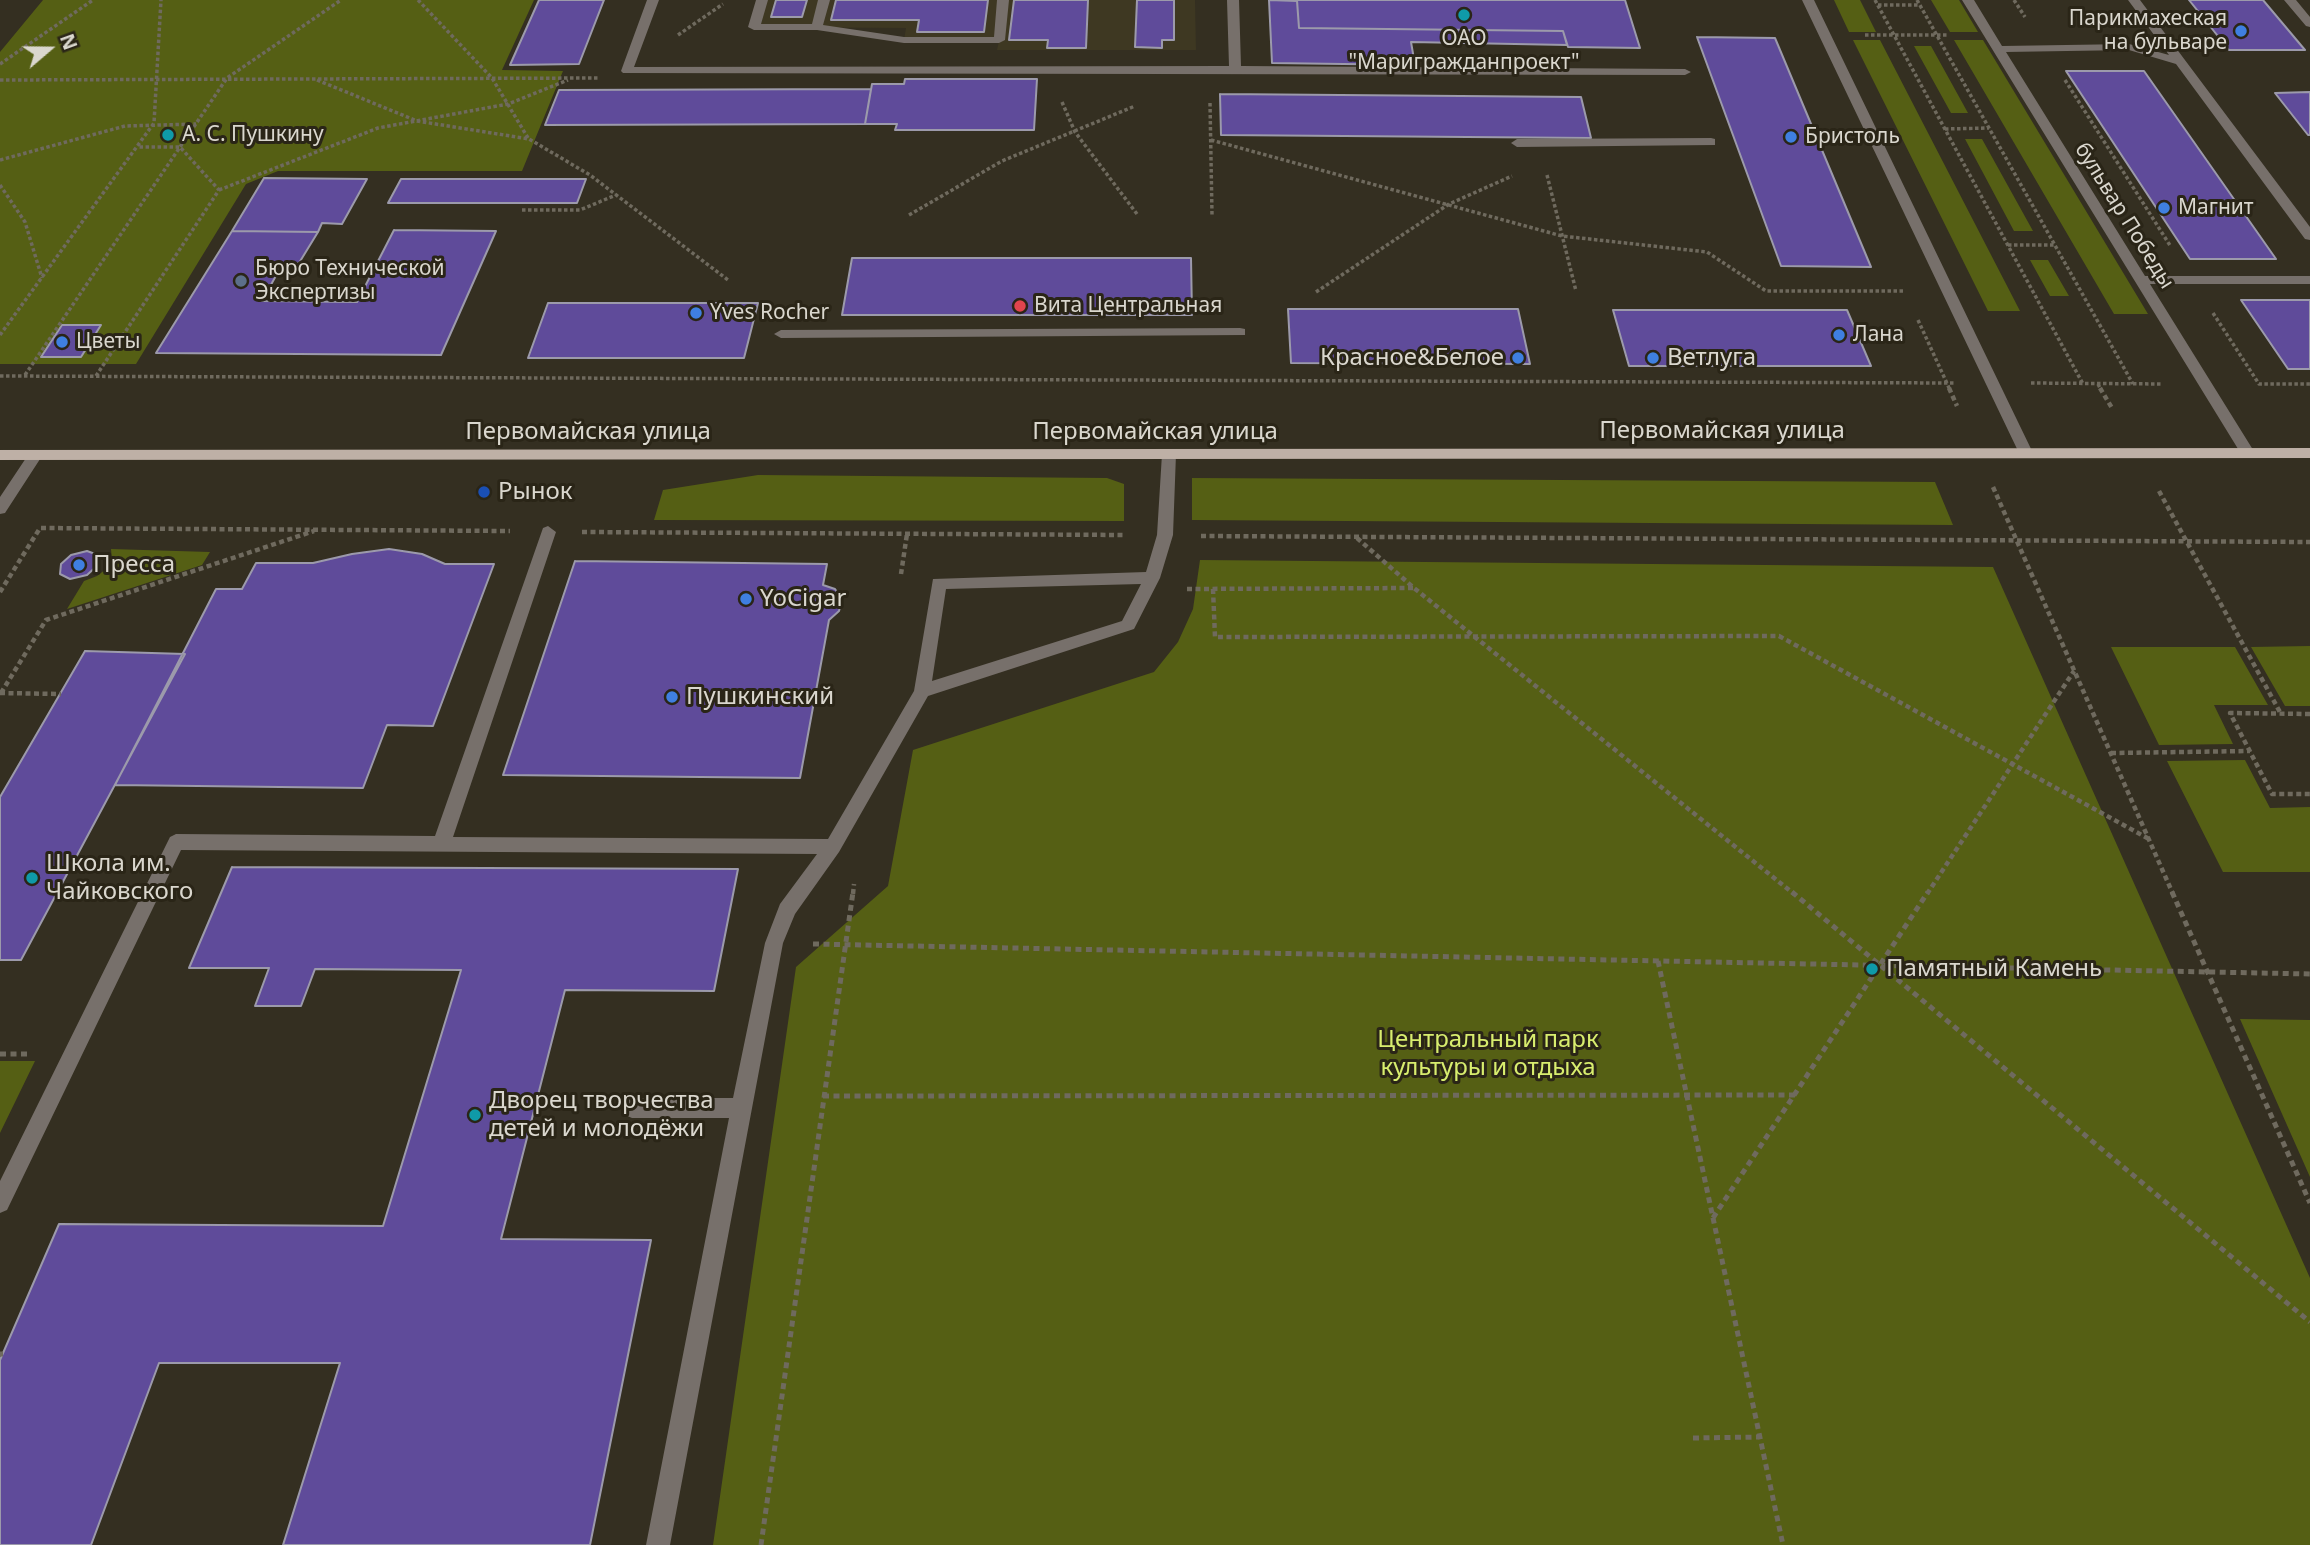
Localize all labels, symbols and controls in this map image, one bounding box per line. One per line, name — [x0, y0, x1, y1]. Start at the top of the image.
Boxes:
place label: Парикмахеская на бульваре — [2069, 6, 2227, 56]
marker: OAO "Маригражданпроект" — [1456, 7, 1472, 23]
north arrow — [14, 14, 84, 84]
marker: Парикмахеская на бульваре — [2233, 23, 2249, 39]
place label: OAO "Маригражданпроект" — [1348, 26, 1580, 76]
text: N — [54, 30, 84, 54]
place label: А. С. Пушкину — [182, 122, 324, 148]
place label: Бристоль — [1805, 124, 1900, 150]
marker: А. С. Пушкину — [160, 127, 176, 143]
marker: Бристоль — [1783, 129, 1799, 145]
street label: бульвар Победы — [2069, 138, 2179, 294]
place label: Магнит — [2178, 195, 2254, 221]
marker: Магнит — [2156, 200, 2172, 216]
place label: Бюро Технической Экспертизы — [255, 256, 445, 306]
marker: Бюро Технической Экспертизы — [233, 273, 249, 289]
place label: Вита Центральная — [1034, 293, 1222, 319]
marker: Вита Центральная — [1012, 298, 1028, 314]
place label: Yves Rocher — [710, 300, 829, 326]
marker: Yves Rocher — [688, 305, 704, 321]
place label: Лана — [1853, 322, 1904, 348]
marker: Лана — [1831, 327, 1847, 343]
place label: Цветы — [76, 329, 140, 355]
marker: Цветы — [54, 334, 70, 350]
place label: Красное&Белое — [1320, 344, 1504, 372]
place label: Ветлуга — [1667, 344, 1756, 372]
marker: Красное&Белое — [1510, 350, 1526, 366]
marker: Ветлуга — [1645, 350, 1661, 366]
street label: Первомайская улица — [1599, 417, 1845, 445]
street label: Первомайская улица — [465, 418, 711, 446]
street label: Первомайская улица — [1032, 418, 1278, 446]
place label: Рынок — [498, 478, 572, 506]
marker: Рынок — [476, 484, 492, 500]
place label: Пресса — [93, 551, 175, 579]
marker: Пресса — [71, 557, 87, 573]
place label: YoCigar — [760, 585, 846, 613]
marker: YoCigar — [738, 591, 754, 607]
place label: Пушкинский — [686, 683, 834, 711]
marker: Пушкинский — [664, 689, 680, 705]
place label: Школа им. Чайковского — [46, 850, 193, 906]
marker: Школа им. Чайковского — [24, 870, 40, 886]
place label: Памятный Камень — [1886, 955, 2102, 983]
marker: Памятный Камень — [1864, 961, 1880, 977]
park label: Центральный парк культуры и отдыха — [1377, 1026, 1599, 1082]
place label: Дворец творчества детей и молодёжи — [489, 1087, 714, 1143]
marker: Дворец творчества детей и молодёжи — [467, 1107, 483, 1123]

